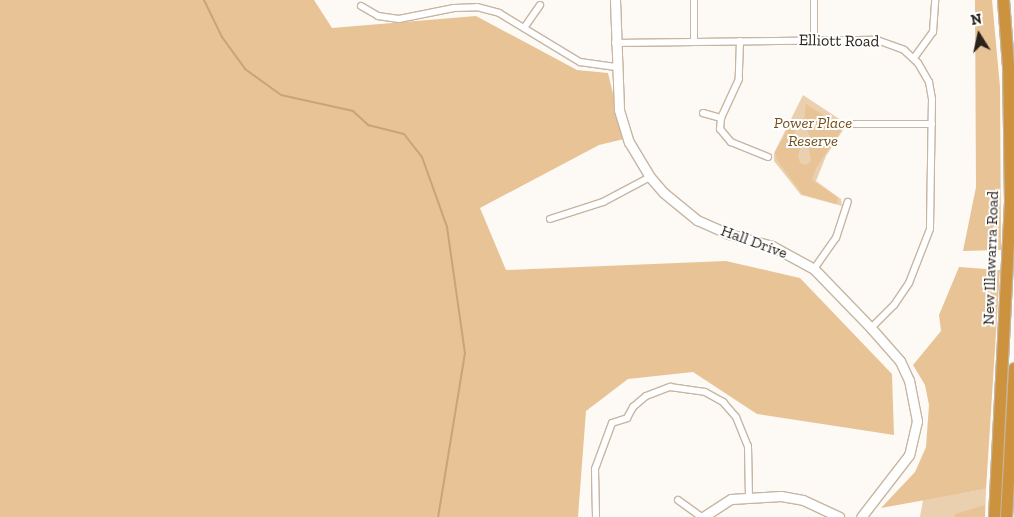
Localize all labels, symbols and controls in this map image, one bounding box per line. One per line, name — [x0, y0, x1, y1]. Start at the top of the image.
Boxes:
north arrow — [954, 10, 1004, 60]
text: N — [970, 10, 983, 29]
street label: Elliott Road — [799, 31, 879, 51]
park label: Power Place Reserve — [774, 113, 852, 151]
street label: New Illawarra Road — [979, 190, 1003, 326]
street label: Hall Drive — [718, 221, 790, 263]

